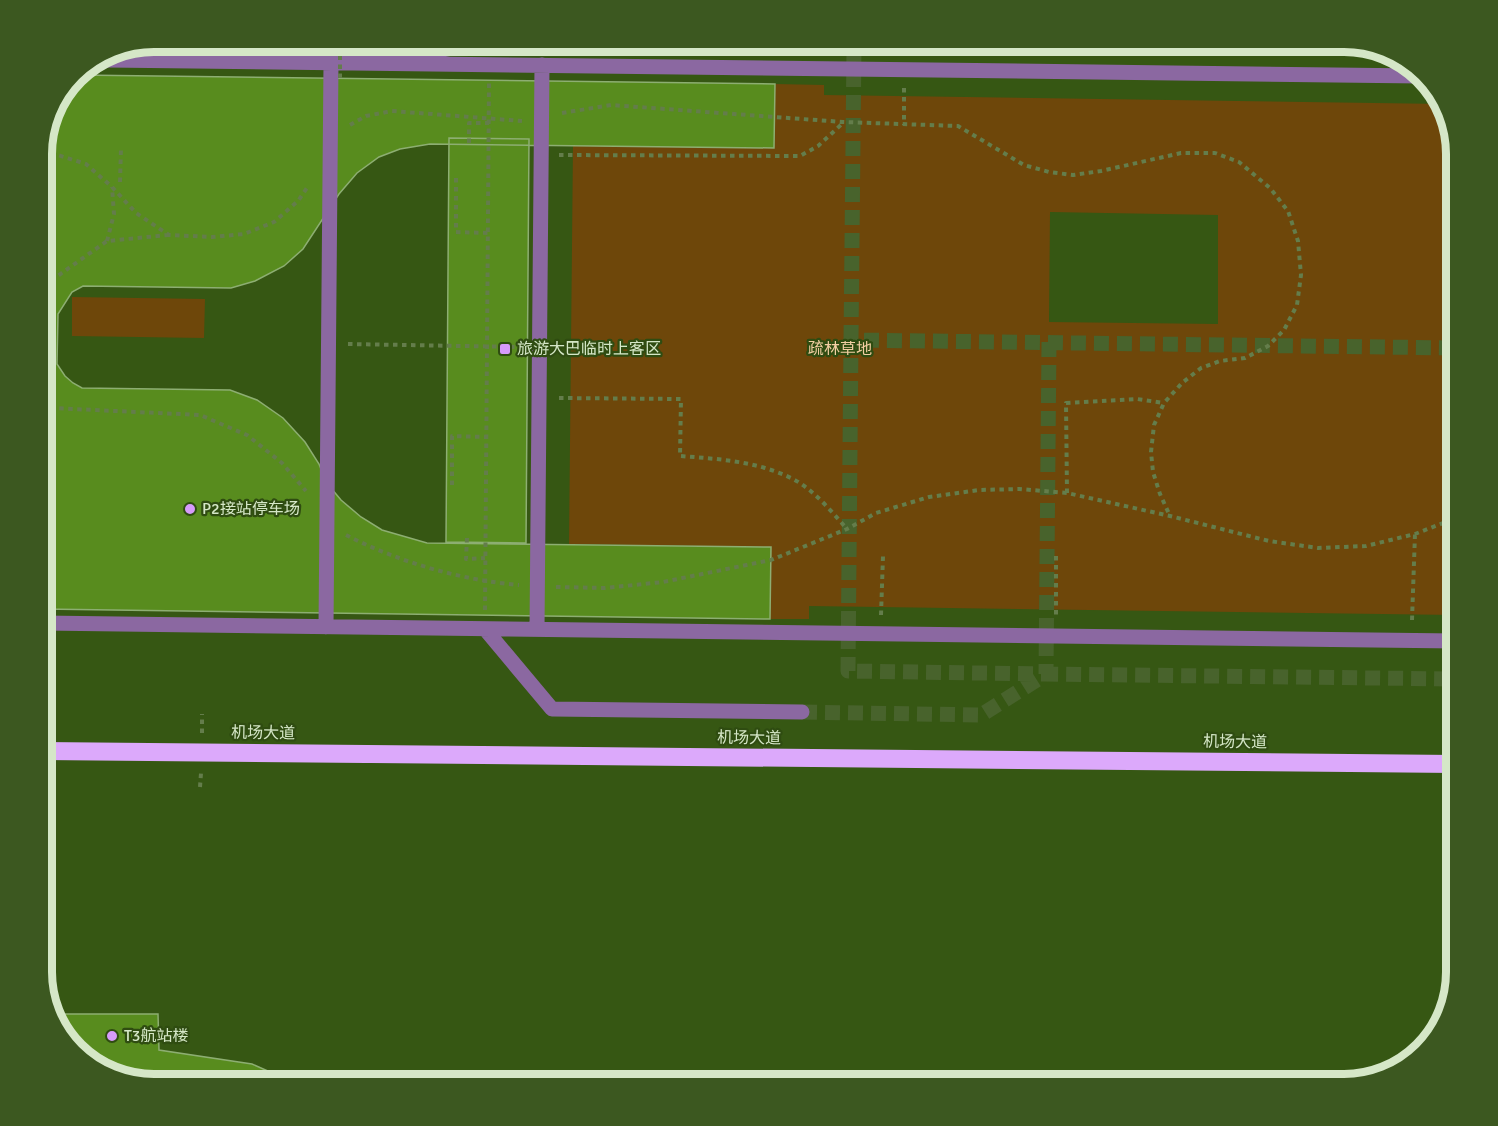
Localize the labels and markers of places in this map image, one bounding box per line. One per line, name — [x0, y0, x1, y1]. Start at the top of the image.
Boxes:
place label: 旅游大巴临时上客区 — [517, 339, 661, 359]
marker: 旅游大巴临时上客区 — [498, 342, 512, 356]
place label: P2接站停车场 — [202, 499, 300, 519]
marker: P2接站停车场 — [183, 502, 197, 516]
place label: T3航站楼 — [124, 1026, 189, 1046]
marker: T3航站楼 — [105, 1029, 119, 1043]

